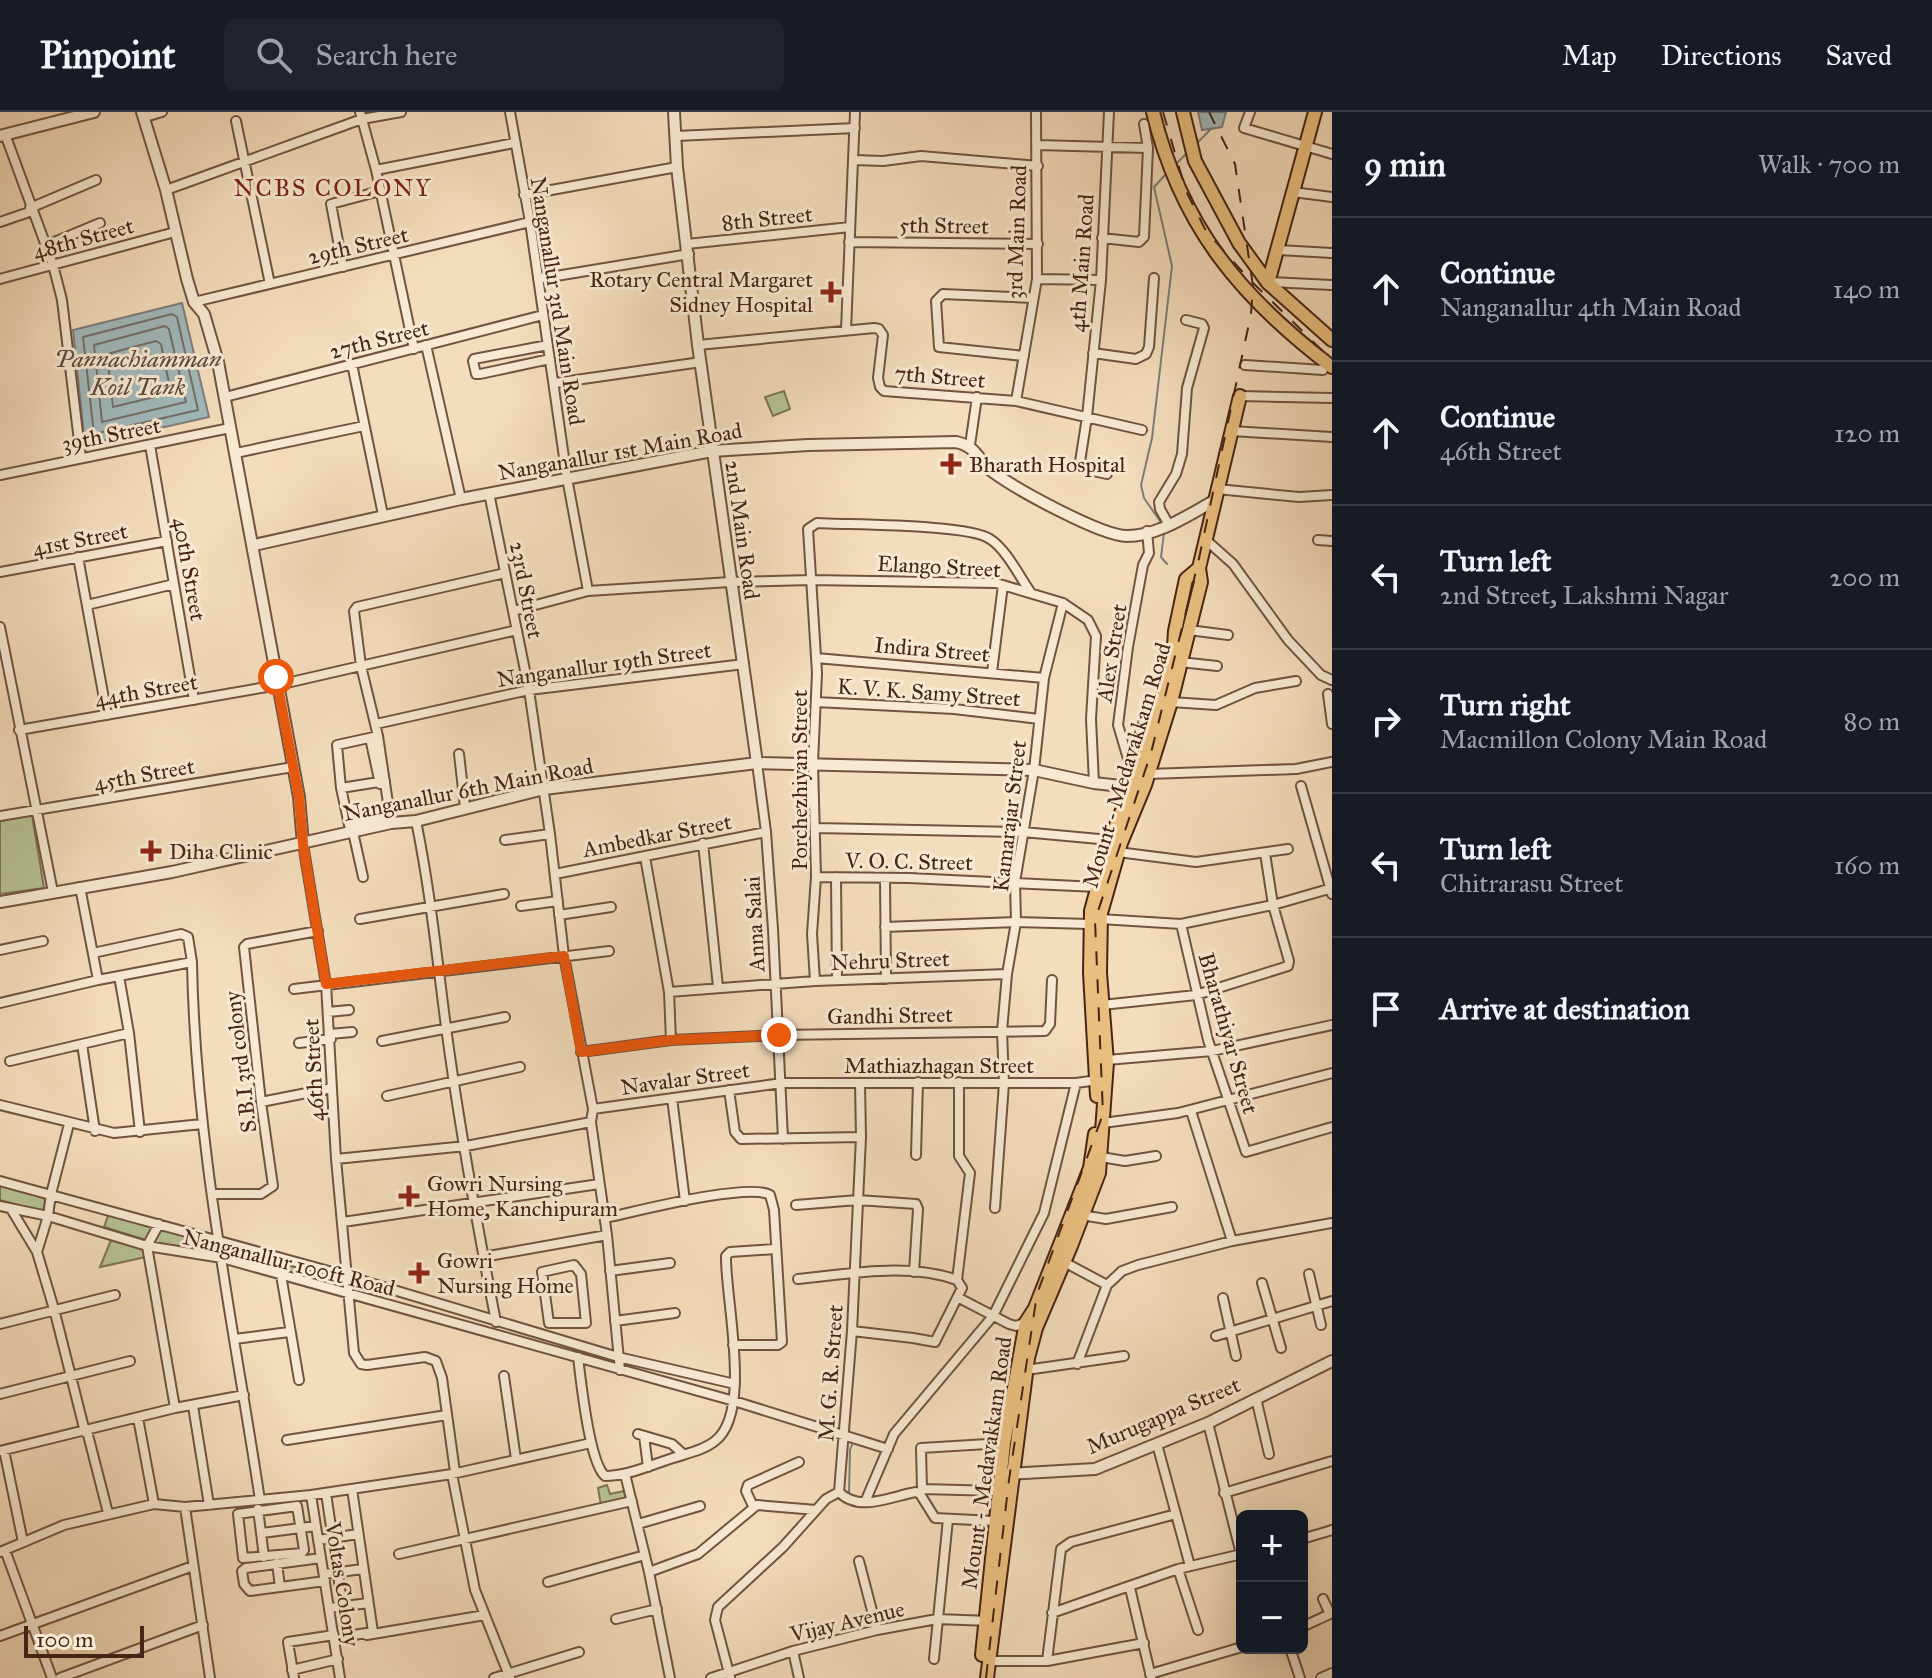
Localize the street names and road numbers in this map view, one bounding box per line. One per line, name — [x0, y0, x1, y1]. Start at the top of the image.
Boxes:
street label: 3rd Main Road — [1001, 164, 1032, 300]
street label: Nanganallur 3rd Main Road — [525, 175, 590, 427]
street label: 4th Main Road — [1063, 193, 1100, 333]
street label: 8th Street — [720, 200, 814, 237]
street label: 5th Street — [899, 211, 989, 240]
street label: 48th Street — [30, 212, 137, 265]
street label: 29th Street — [305, 221, 411, 270]
street label: 27th Street — [327, 314, 432, 365]
street label: 7th Street — [893, 359, 987, 394]
street label: 39th Street — [59, 412, 163, 457]
street label: Nanganallur 1st Main Road — [496, 417, 744, 486]
street label: 2nd Main Road — [719, 459, 766, 601]
street label: 40th Street — [167, 515, 212, 623]
street label: 41st Street — [30, 517, 130, 562]
street label: 23rd Street — [504, 539, 549, 641]
street label: Elango Street — [876, 550, 1002, 583]
street label: Alex Street — [1090, 602, 1133, 705]
street label: Indira Street — [873, 631, 991, 668]
street label: Nanganallur 19th Street — [495, 636, 713, 693]
street label: Mount - Medavakkam Road — [1076, 639, 1177, 891]
street label: 44th Street — [93, 668, 200, 713]
street label: K. V. K. Samy Street — [836, 673, 1022, 712]
street label: Porchezhiyan Street — [786, 689, 813, 870]
street label: Kamarajar Street — [987, 739, 1032, 893]
street label: 45th Street — [92, 752, 197, 797]
street label: Nanganallur 6th Main Road — [341, 752, 595, 827]
street label: Ambedkar Street — [579, 808, 734, 863]
street label: V. O. C. Street — [844, 847, 973, 876]
street label: Anna Salai — [739, 875, 771, 974]
street label: Nehru Street — [830, 945, 950, 976]
street label: Bharathiyar Street — [1193, 949, 1264, 1117]
street label: S.B.I 3rd colony — [218, 989, 263, 1134]
street label: Gandhi Street — [827, 1001, 953, 1030]
street label: 46th Street — [297, 1018, 330, 1122]
street label: Mathiazhagan Street — [844, 1052, 1034, 1079]
street label: Navalar Street — [619, 1056, 751, 1101]
street label: Nanganallur 100ft Road — [180, 1223, 398, 1302]
street label: M. G. R. Street — [812, 1303, 849, 1442]
street label: Mount - Medavakkam Road — [955, 1335, 1018, 1591]
street label: Murugappa Street — [1082, 1371, 1244, 1460]
street label: Voltas Colony — [319, 1519, 366, 1649]
street label: Vijay Avenue — [786, 1595, 907, 1648]

